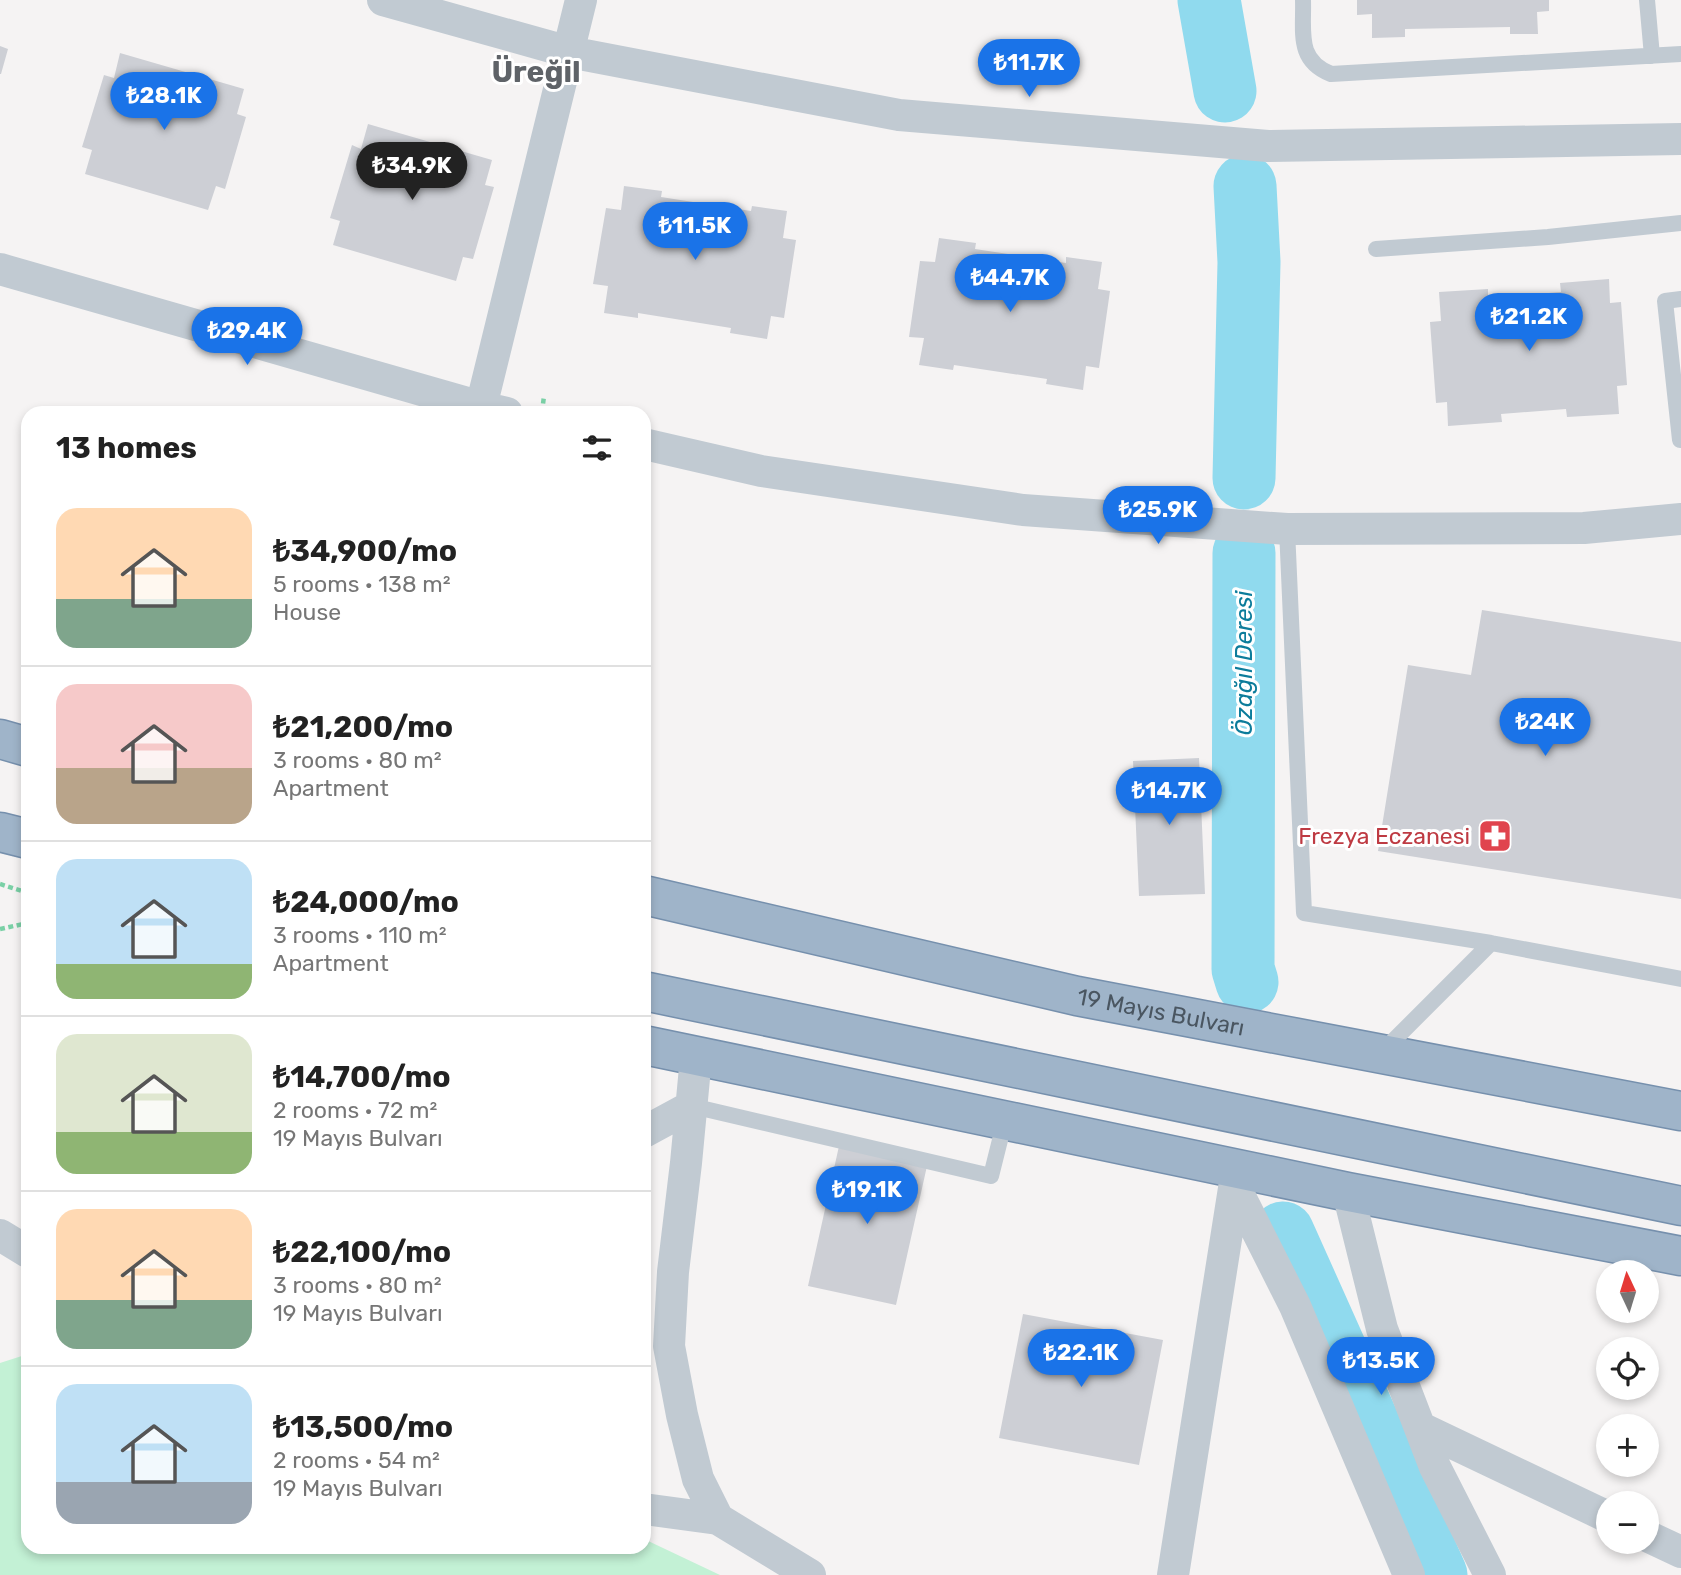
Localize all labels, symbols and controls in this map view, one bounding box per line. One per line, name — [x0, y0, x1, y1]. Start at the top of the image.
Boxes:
pin: ₺11.7K — [972, 40, 1086, 99]
text: ₺11.7K — [994, 48, 1064, 76]
district label: Üreğil — [491, 54, 581, 90]
pin: ₺28.1K — [107, 72, 221, 132]
text: ₺28.1K — [126, 81, 202, 109]
pin: ₺34.9K — [355, 142, 469, 202]
text: ₺34.9K — [372, 151, 452, 179]
pin: ₺11.5K — [638, 202, 752, 262]
text: ₺11.5K — [659, 211, 731, 239]
pin: ₺44.7K — [953, 254, 1067, 314]
text: ₺44.7K — [971, 263, 1049, 291]
pin: ₺21.2K — [1472, 294, 1586, 353]
text: ₺21.2K — [1491, 302, 1567, 330]
pin: ₺29.4K — [190, 308, 304, 367]
text: ₺29.4K — [208, 316, 287, 344]
icon: filters — [578, 429, 616, 467]
text: 13 homes — [56, 430, 197, 466]
pin: ₺25.9K — [1101, 486, 1215, 546]
text: ₺25.9K — [1119, 495, 1197, 523]
text: ₺34,900/mo — [273, 533, 457, 569]
icon: home — [112, 536, 196, 620]
text: 5 rooms · 138 m² — [273, 570, 450, 598]
water label: Özağıl Deresi — [1230, 589, 1258, 735]
text: House — [273, 598, 341, 626]
pin: ₺24K — [1504, 698, 1586, 758]
text: ₺24K — [1516, 707, 1574, 735]
text: ₺21,200/mo — [273, 709, 453, 745]
icon: home — [112, 712, 196, 796]
text: 3 rooms · 80 m² — [273, 746, 442, 774]
pin: ₺14.7K — [1112, 768, 1226, 827]
text: Apartment — [273, 774, 389, 802]
text: ₺14.7K — [1132, 776, 1206, 804]
pharmacy icon: Frezya Eczanesi — [1476, 817, 1514, 855]
place label: Frezya Eczanesi — [1298, 822, 1470, 850]
text: ₺24,000/mo — [273, 884, 459, 920]
icon: home — [112, 887, 196, 971]
text: 3 rooms · 110 m² — [273, 921, 447, 949]
text: Apartment — [273, 949, 389, 977]
street label: 19 Mayıs Bulvarı — [1075, 982, 1247, 1042]
text: ₺14,700/mo — [273, 1059, 451, 1095]
icon: home — [112, 1062, 196, 1146]
text: 2 rooms · 72 m² — [273, 1096, 437, 1124]
text: 19 Mayıs Bulvarı — [273, 1124, 443, 1152]
pin: ₺19.1K — [810, 1166, 924, 1226]
text: ₺19.1K — [832, 1175, 902, 1203]
text: ₺22,100/mo — [273, 1234, 451, 1270]
icon: home — [112, 1237, 196, 1321]
north arrow — [1596, 1260, 1659, 1323]
map controls — [1596, 1260, 1659, 1554]
text: 3 rooms · 80 m² — [273, 1271, 442, 1299]
text: 19 Mayıs Bulvarı — [273, 1299, 443, 1327]
pin: ₺22.1K — [1024, 1330, 1138, 1389]
button: locate — [1596, 1337, 1659, 1400]
text: ₺22.1K — [1044, 1338, 1118, 1366]
pin: ₺13.5K — [1324, 1338, 1438, 1397]
text: ₺13.5K — [1343, 1346, 1419, 1374]
text: ₺13,500/mo — [273, 1409, 453, 1445]
icon: home — [112, 1412, 196, 1496]
button: + — [1596, 1414, 1659, 1477]
text: 2 rooms · 54 m² — [273, 1446, 440, 1474]
text: 19 Mayıs Bulvarı — [273, 1474, 443, 1502]
button: − — [1596, 1491, 1659, 1554]

